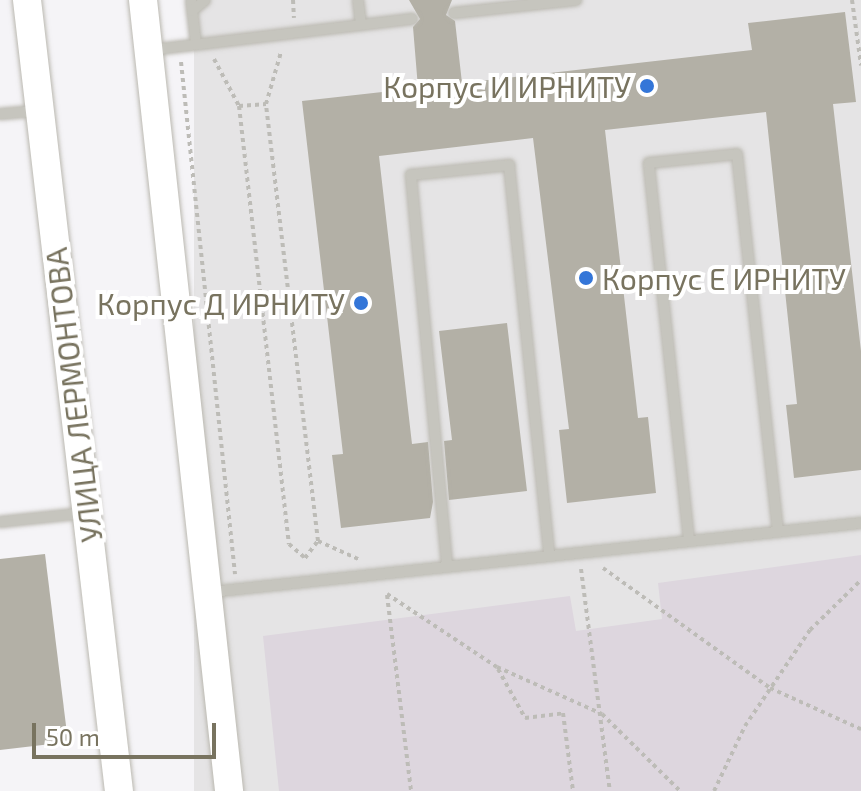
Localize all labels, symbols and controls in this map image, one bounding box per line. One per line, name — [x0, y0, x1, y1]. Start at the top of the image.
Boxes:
place label: Корпус И ИРНИТУ — [383, 68, 631, 104]
marker: Корпус И ИРНИТУ — [638, 77, 656, 95]
street label: УЛИЦА ЛЕРМОНТОВА — [37, 246, 109, 544]
place label: Корпус Е ИРНИТУ — [602, 260, 846, 296]
marker: Корпус Е ИРНИТУ — [577, 269, 595, 287]
place label: Корпус Д ИРНИТУ — [97, 285, 345, 321]
marker: Корпус Д ИРНИТУ — [352, 294, 370, 312]
scale bar — [36, 707, 220, 757]
text: 50 m — [46, 722, 100, 751]

